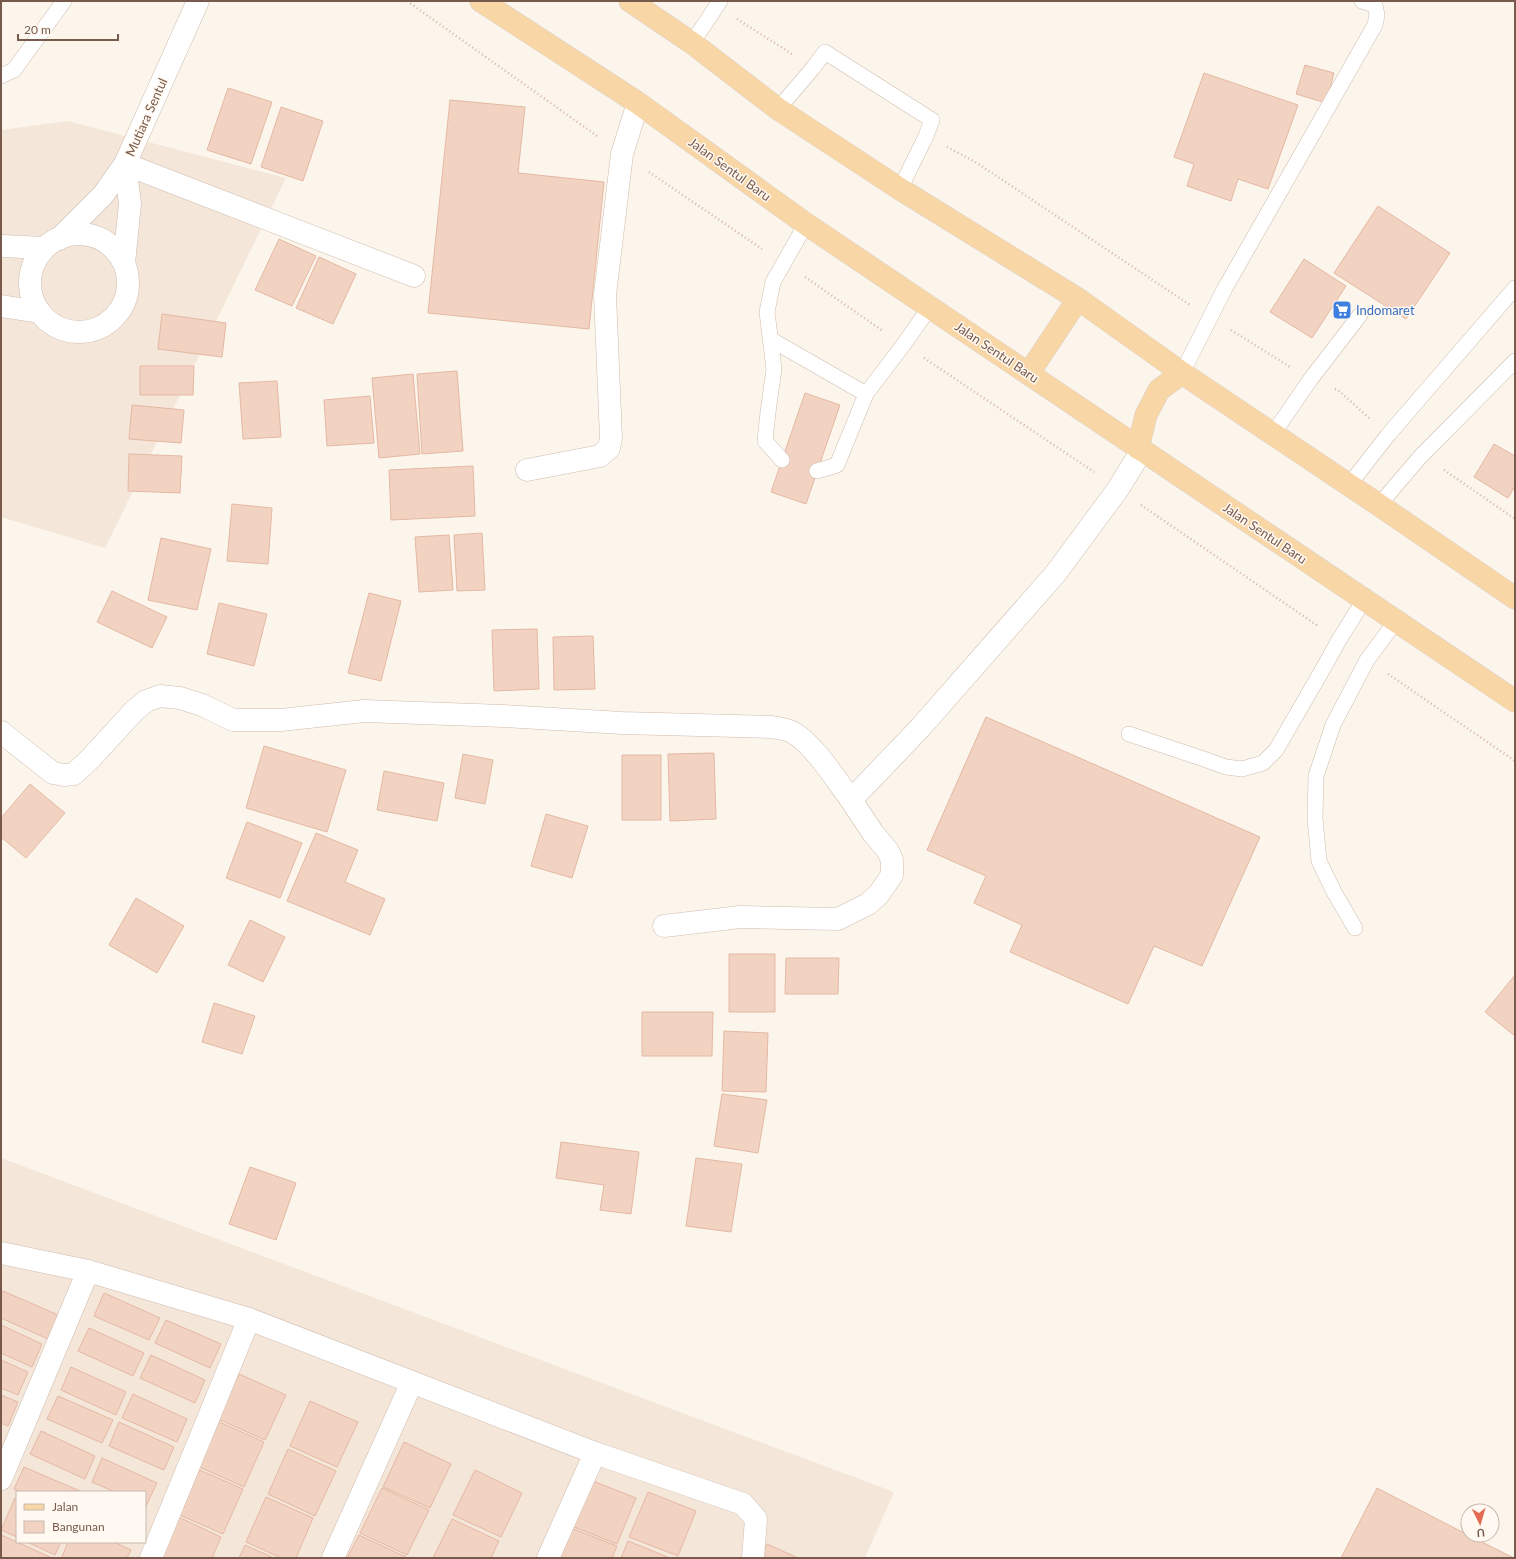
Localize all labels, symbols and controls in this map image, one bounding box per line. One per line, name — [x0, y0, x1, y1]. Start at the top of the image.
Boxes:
scale bar — [18, 16, 118, 42]
text: 20 m — [24, 22, 51, 37]
street label: Mutiara Sentul — [122, 75, 170, 159]
street label: Jalan Sentul Baru — [686, 134, 774, 204]
supermarket icon: Indomaret — [1331, 299, 1353, 321]
place label: Indomaret — [1356, 302, 1415, 318]
street label: Jalan Sentul Baru — [952, 318, 1042, 386]
street label: Jalan Sentul Baru — [1220, 499, 1310, 567]
legend — [16, 1491, 146, 1543]
text: Jalan — [52, 1499, 78, 1514]
north arrow — [1460, 1503, 1500, 1543]
text: Bangunan — [52, 1519, 105, 1534]
text: U — [1476, 1527, 1486, 1540]

